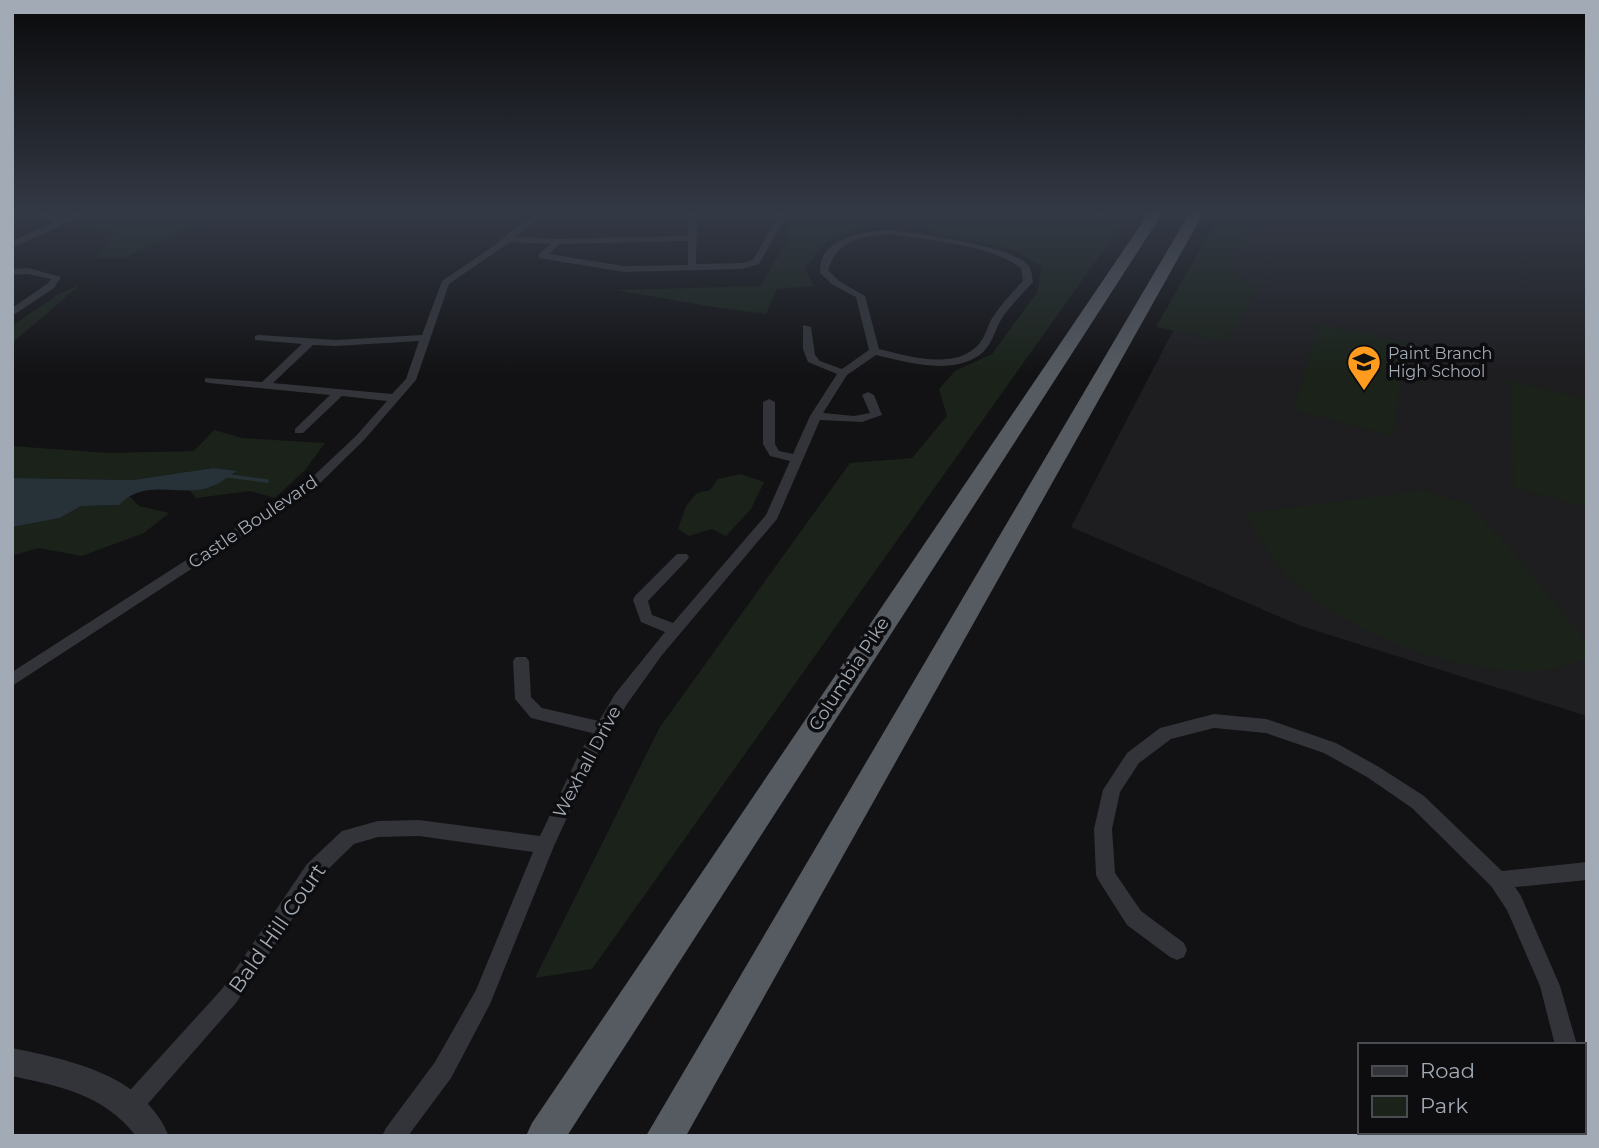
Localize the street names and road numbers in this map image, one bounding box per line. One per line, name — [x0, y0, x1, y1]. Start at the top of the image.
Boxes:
street label: Castle Boulevard — [184, 471, 322, 573]
street label: Columbia Pike — [804, 613, 894, 735]
street label: Wexhall Drive — [548, 702, 626, 822]
street label: Bald Hill Court — [223, 859, 331, 997]

